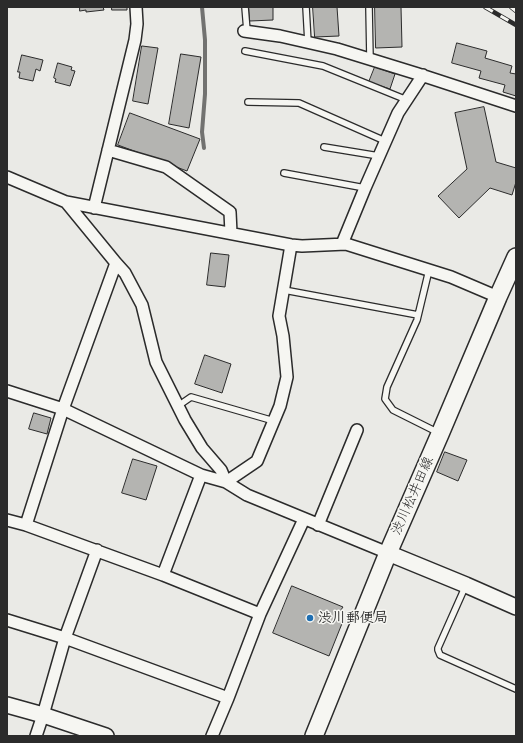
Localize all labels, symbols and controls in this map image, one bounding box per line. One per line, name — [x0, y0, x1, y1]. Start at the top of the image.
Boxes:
street label: 渋川松井田線 — [388, 454, 438, 538]
place label: 渋川郵便局 — [318, 610, 388, 626]
marker: 渋川郵便局 — [305, 613, 315, 623]

